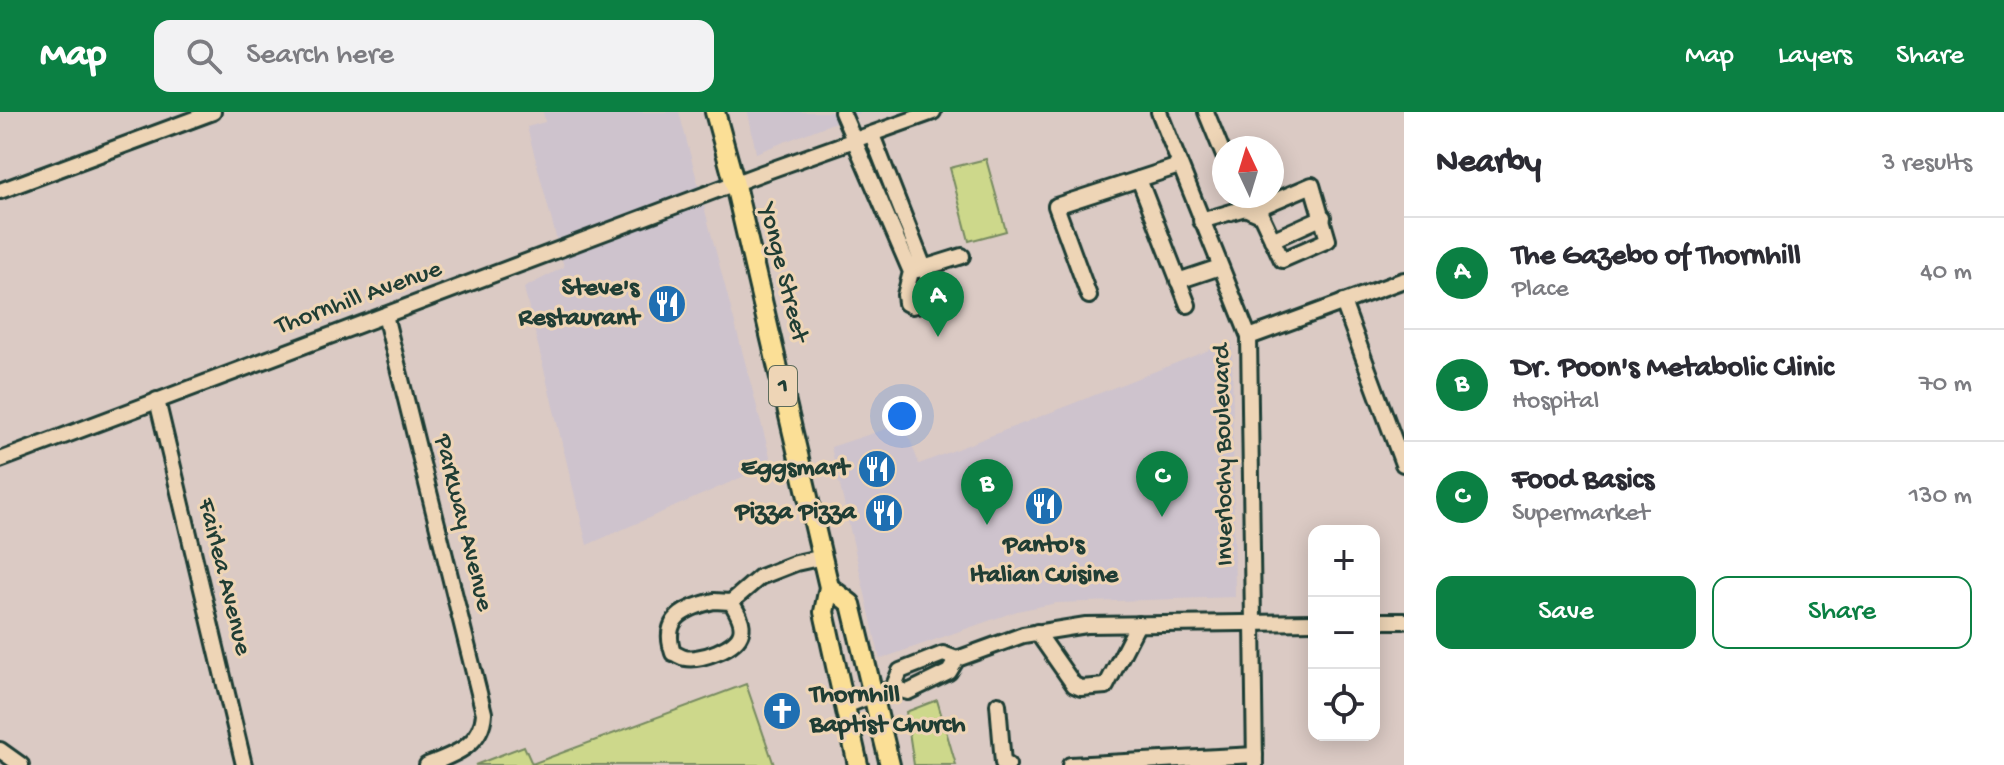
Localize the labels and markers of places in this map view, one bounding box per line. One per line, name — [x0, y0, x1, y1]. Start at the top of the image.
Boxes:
pin: A — [912, 271, 964, 337]
place label: Steve's Restaurant — [518, 274, 641, 335]
restaurant icon: Steve's Restaurant — [646, 283, 688, 325]
restaurant icon: Eggsmart — [856, 448, 898, 490]
pin: C — [1136, 451, 1188, 517]
place label: Eggsmart — [741, 454, 851, 485]
pin: B — [961, 459, 1013, 525]
restaurant icon: Panto's Italian Cuisine — [1023, 485, 1065, 527]
restaurant icon: Pizza Pizza — [863, 492, 905, 534]
place label: Pizza Pizza — [733, 498, 858, 529]
place label: Panto's Italian Cuisine — [970, 531, 1120, 592]
place label: Thornhill Baptist Church — [808, 681, 965, 742]
church icon: Thornhill Baptist Church — [761, 690, 803, 732]

